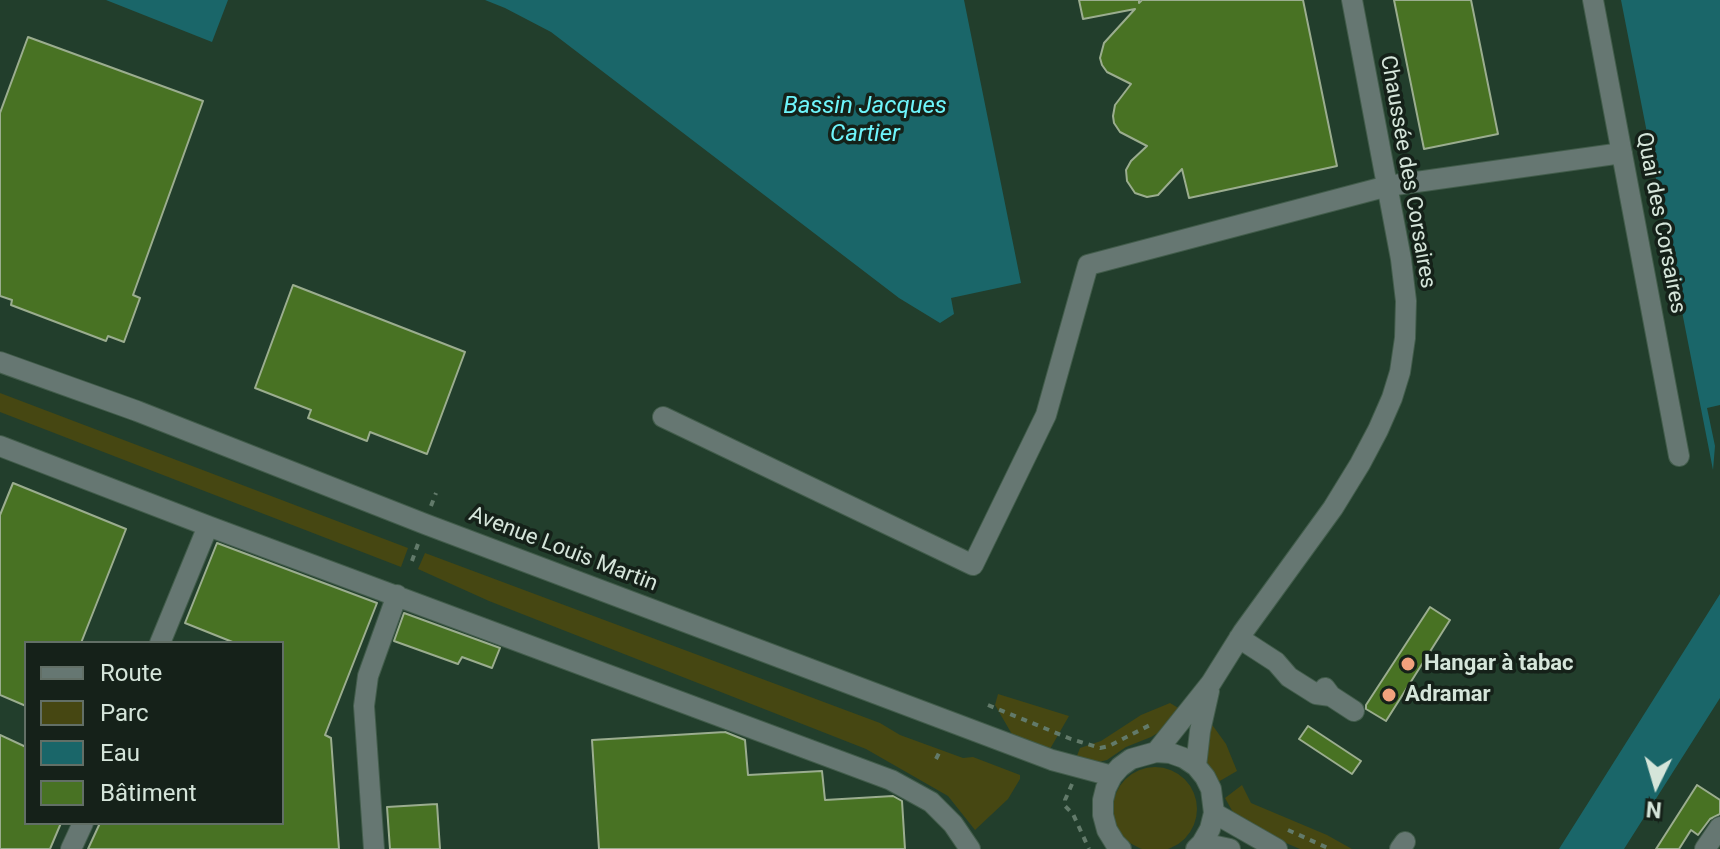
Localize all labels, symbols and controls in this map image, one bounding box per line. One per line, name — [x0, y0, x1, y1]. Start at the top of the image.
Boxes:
street label: Chaussée des Corsaires — [1373, 53, 1441, 291]
water label: Bassin Jacques Cartier — [783, 93, 947, 149]
street label: Quai des Corsaires — [1629, 130, 1691, 316]
street label: Avenue Louis Martin — [465, 502, 661, 598]
legend — [24, 641, 284, 825]
place label: Hangar à tabac — [1424, 651, 1574, 677]
marker: Hangar à tabac — [1399, 655, 1417, 673]
text: Route — [100, 659, 162, 687]
place label: Adramar — [1405, 682, 1491, 708]
marker: Adramar — [1380, 686, 1398, 704]
text: Parc — [100, 699, 149, 727]
text: Eau — [100, 739, 140, 767]
north arrow — [1616, 745, 1696, 825]
text: Bâtiment — [100, 779, 197, 807]
text: N — [1645, 796, 1663, 823]

